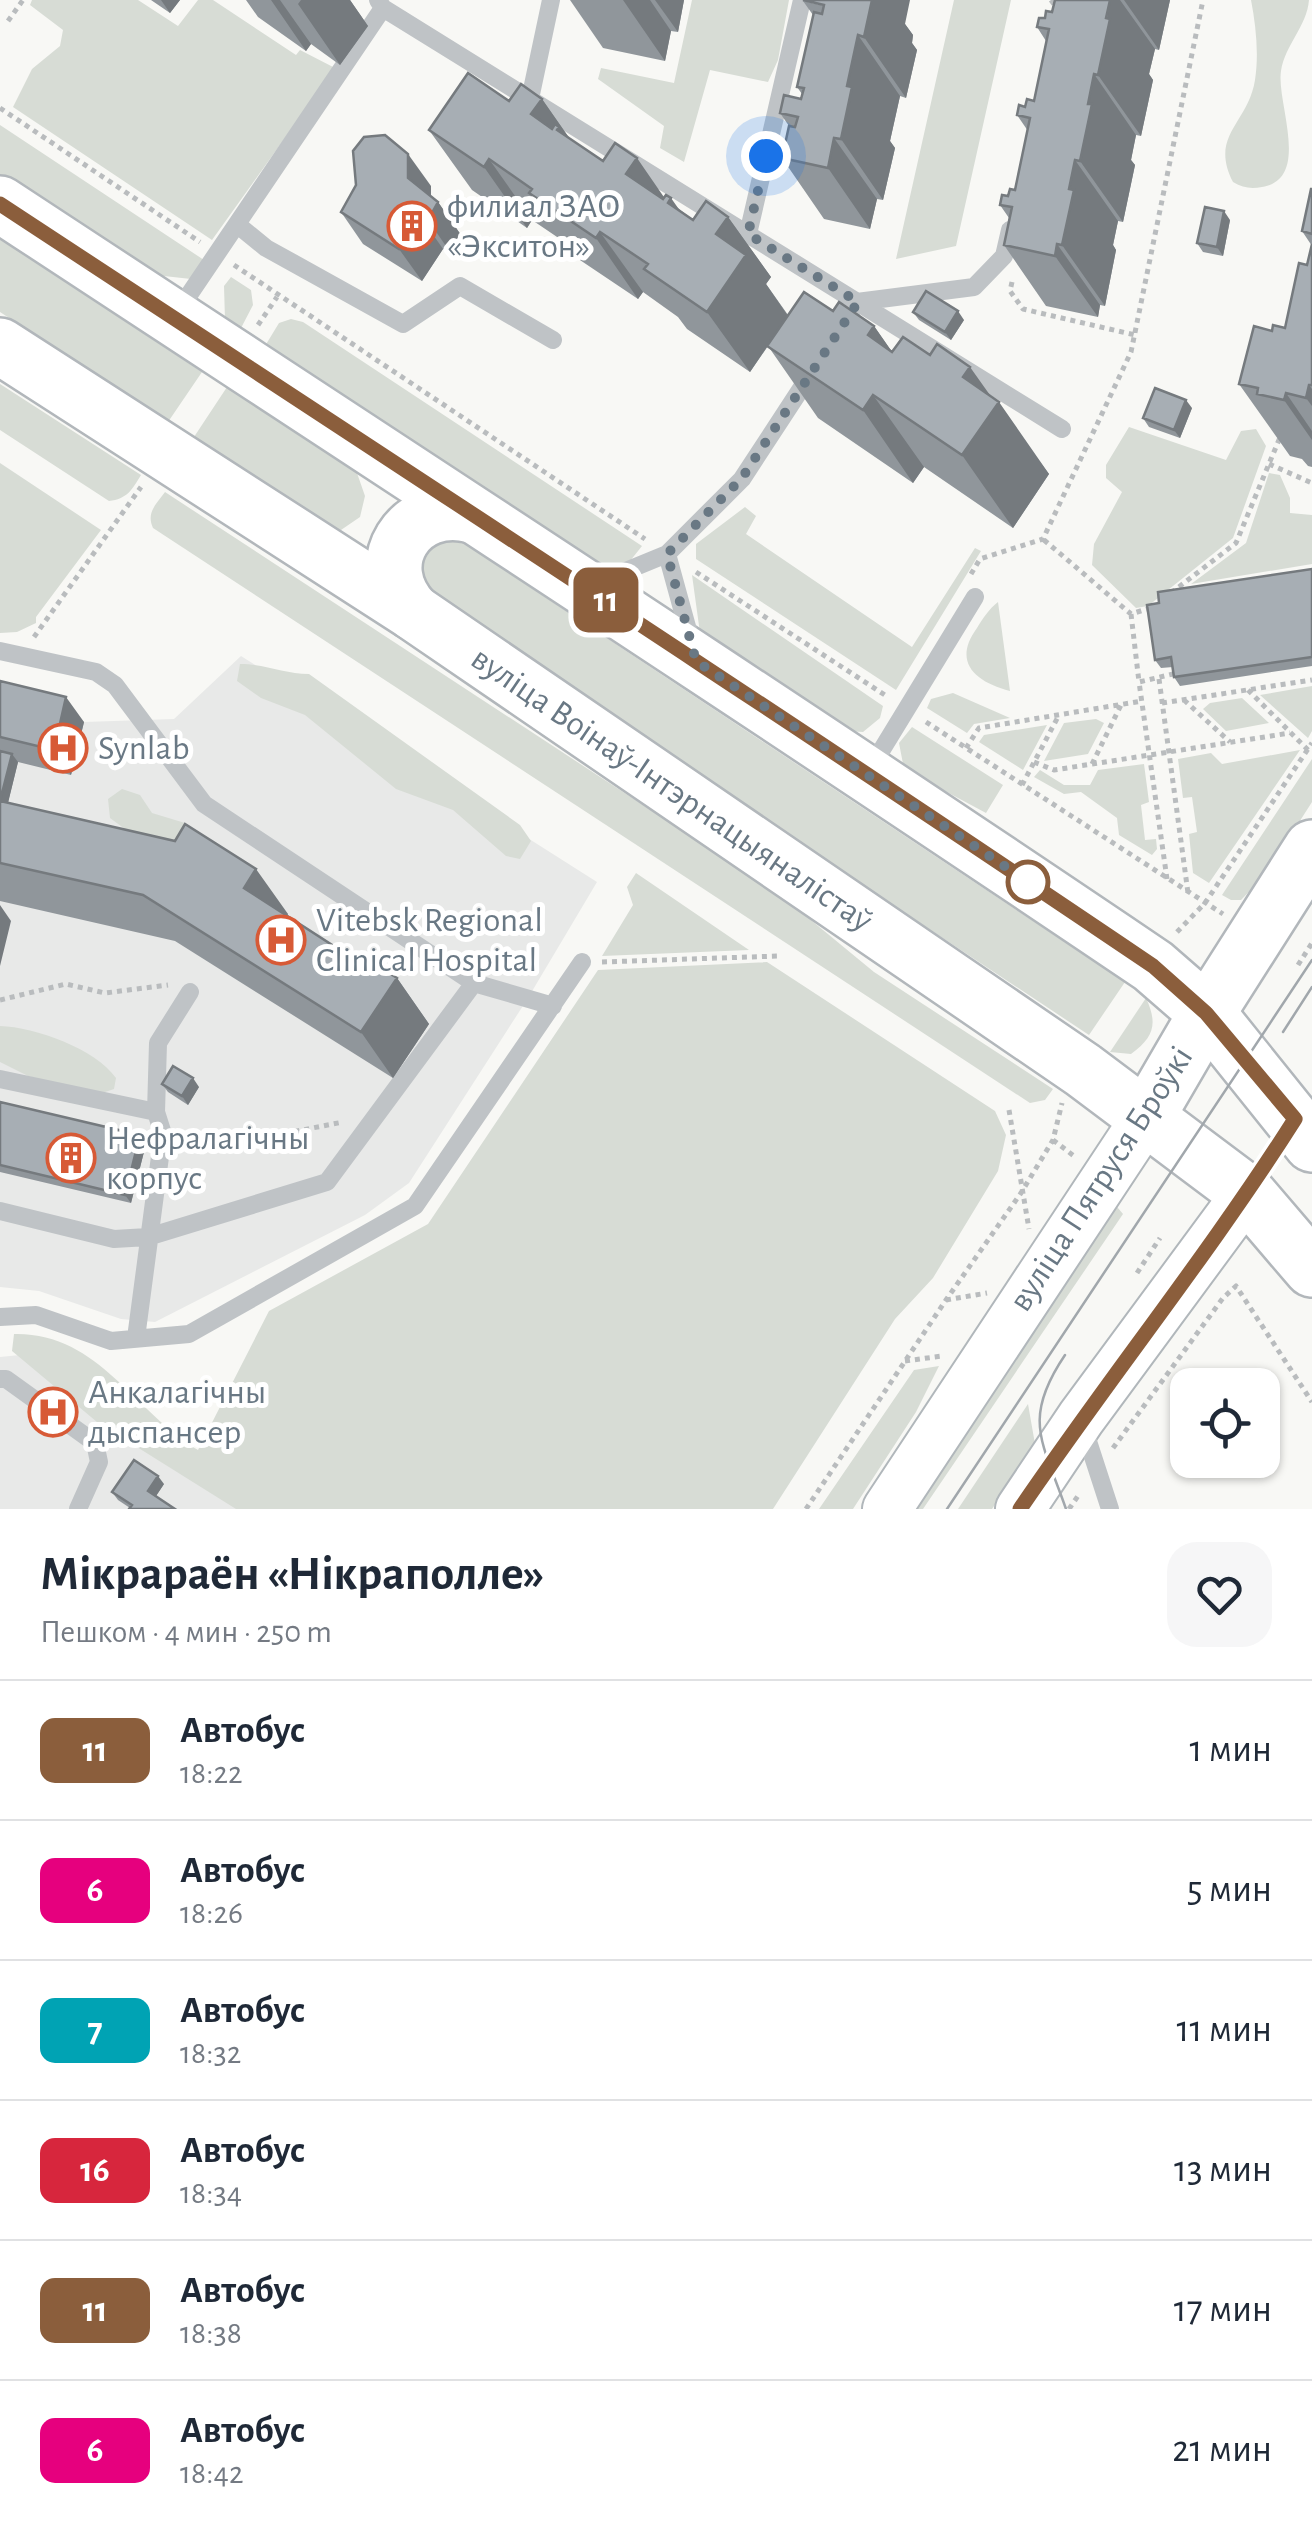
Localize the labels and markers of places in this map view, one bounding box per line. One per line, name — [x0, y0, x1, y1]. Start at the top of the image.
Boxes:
place label: филиал ЗАО «Экситон» — [447, 189, 621, 264]
building icon: филиал ЗАО «Экситон» — [386, 200, 438, 252]
hospital icon: Synlab — [37, 722, 89, 774]
place label: Synlab — [98, 731, 190, 766]
unlabelled marker — [1007, 861, 1049, 903]
place label: Vitebsk Regional Clinical Hospital — [316, 903, 543, 978]
hospital icon: Vitebsk Regional Clinical Hospital — [255, 914, 307, 966]
place label: Нефралагічны корпус — [106, 1121, 310, 1196]
building icon: Нефралагічны корпус — [45, 1132, 97, 1184]
place label: Анкалагічны дыспансер — [88, 1375, 266, 1450]
hospital icon: Анкалагічны дыспансер — [27, 1386, 79, 1438]

